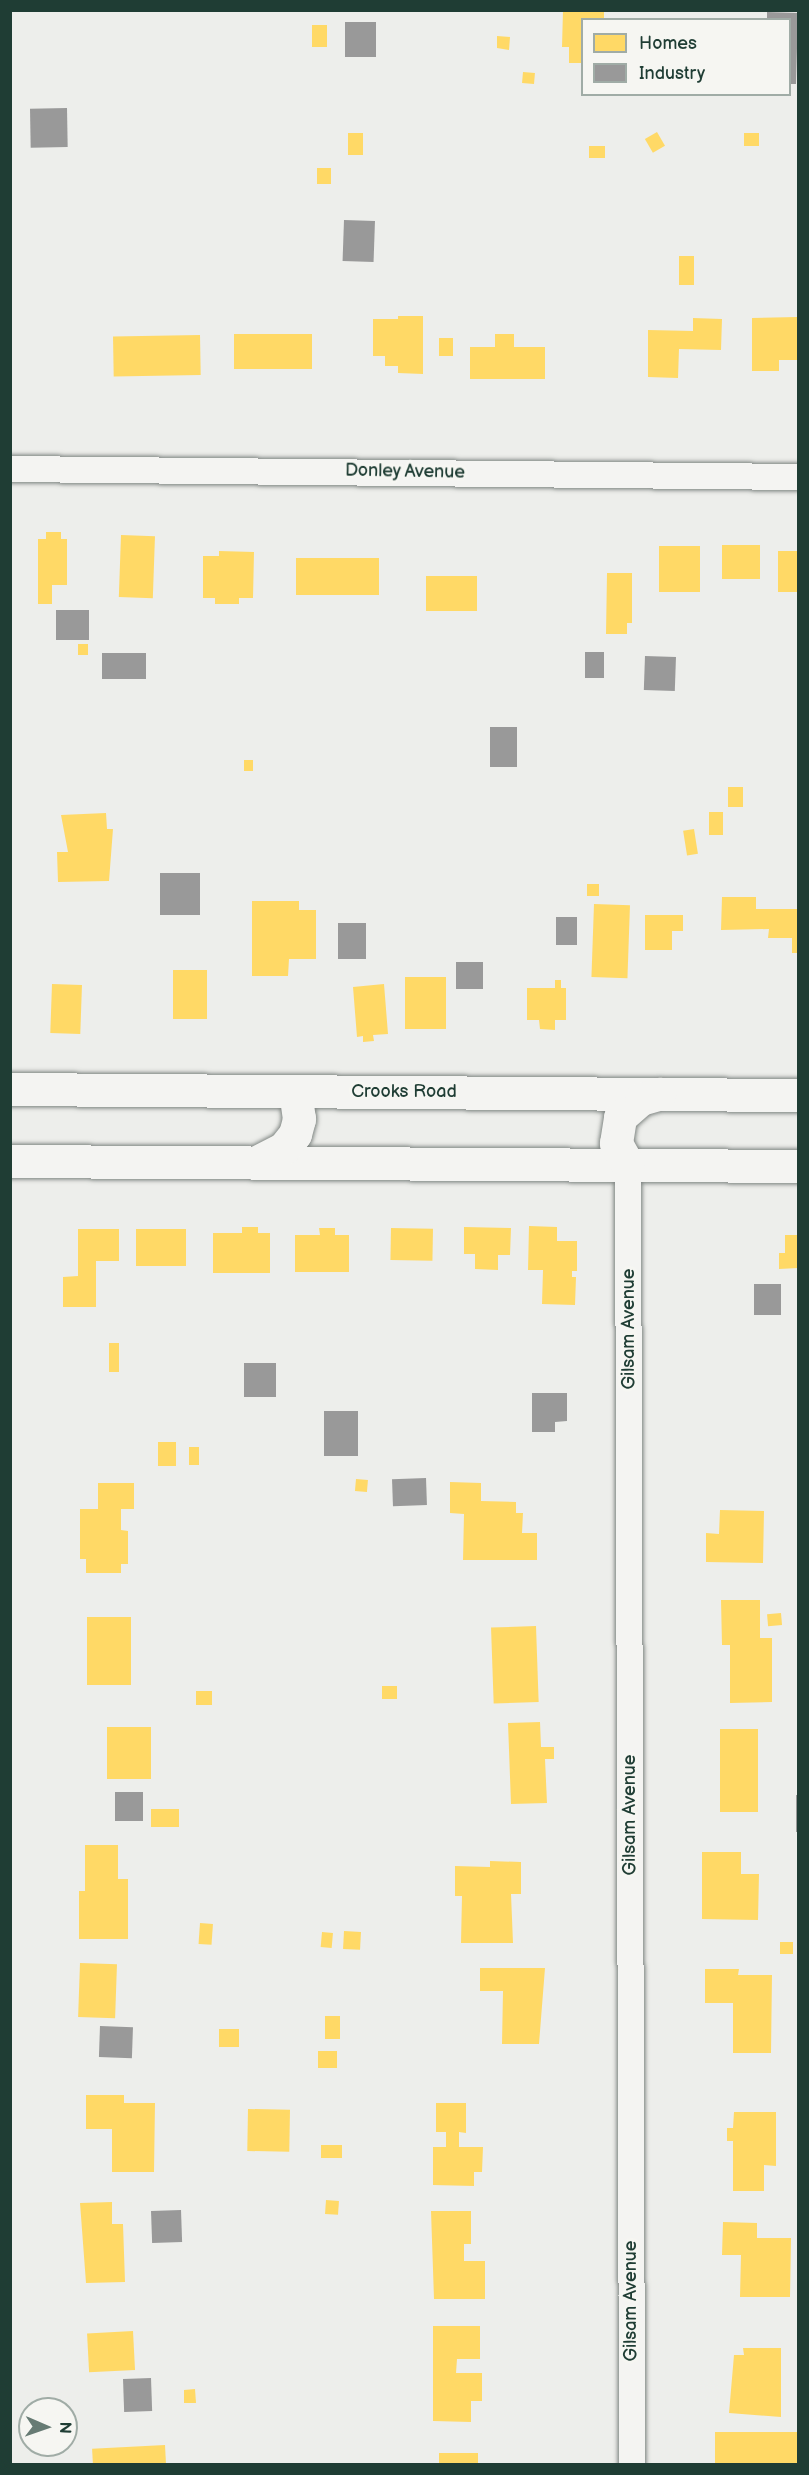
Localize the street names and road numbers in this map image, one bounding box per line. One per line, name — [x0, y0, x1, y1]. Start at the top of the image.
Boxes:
street label: Donley Avenue — [344, 460, 466, 484]
street label: Crooks Road — [351, 1081, 457, 1103]
street label: Gilsam Avenue — [618, 1269, 640, 1389]
street label: Gilsam Avenue — [619, 1755, 641, 1875]
street label: Gilsam Avenue — [620, 2241, 642, 2361]

